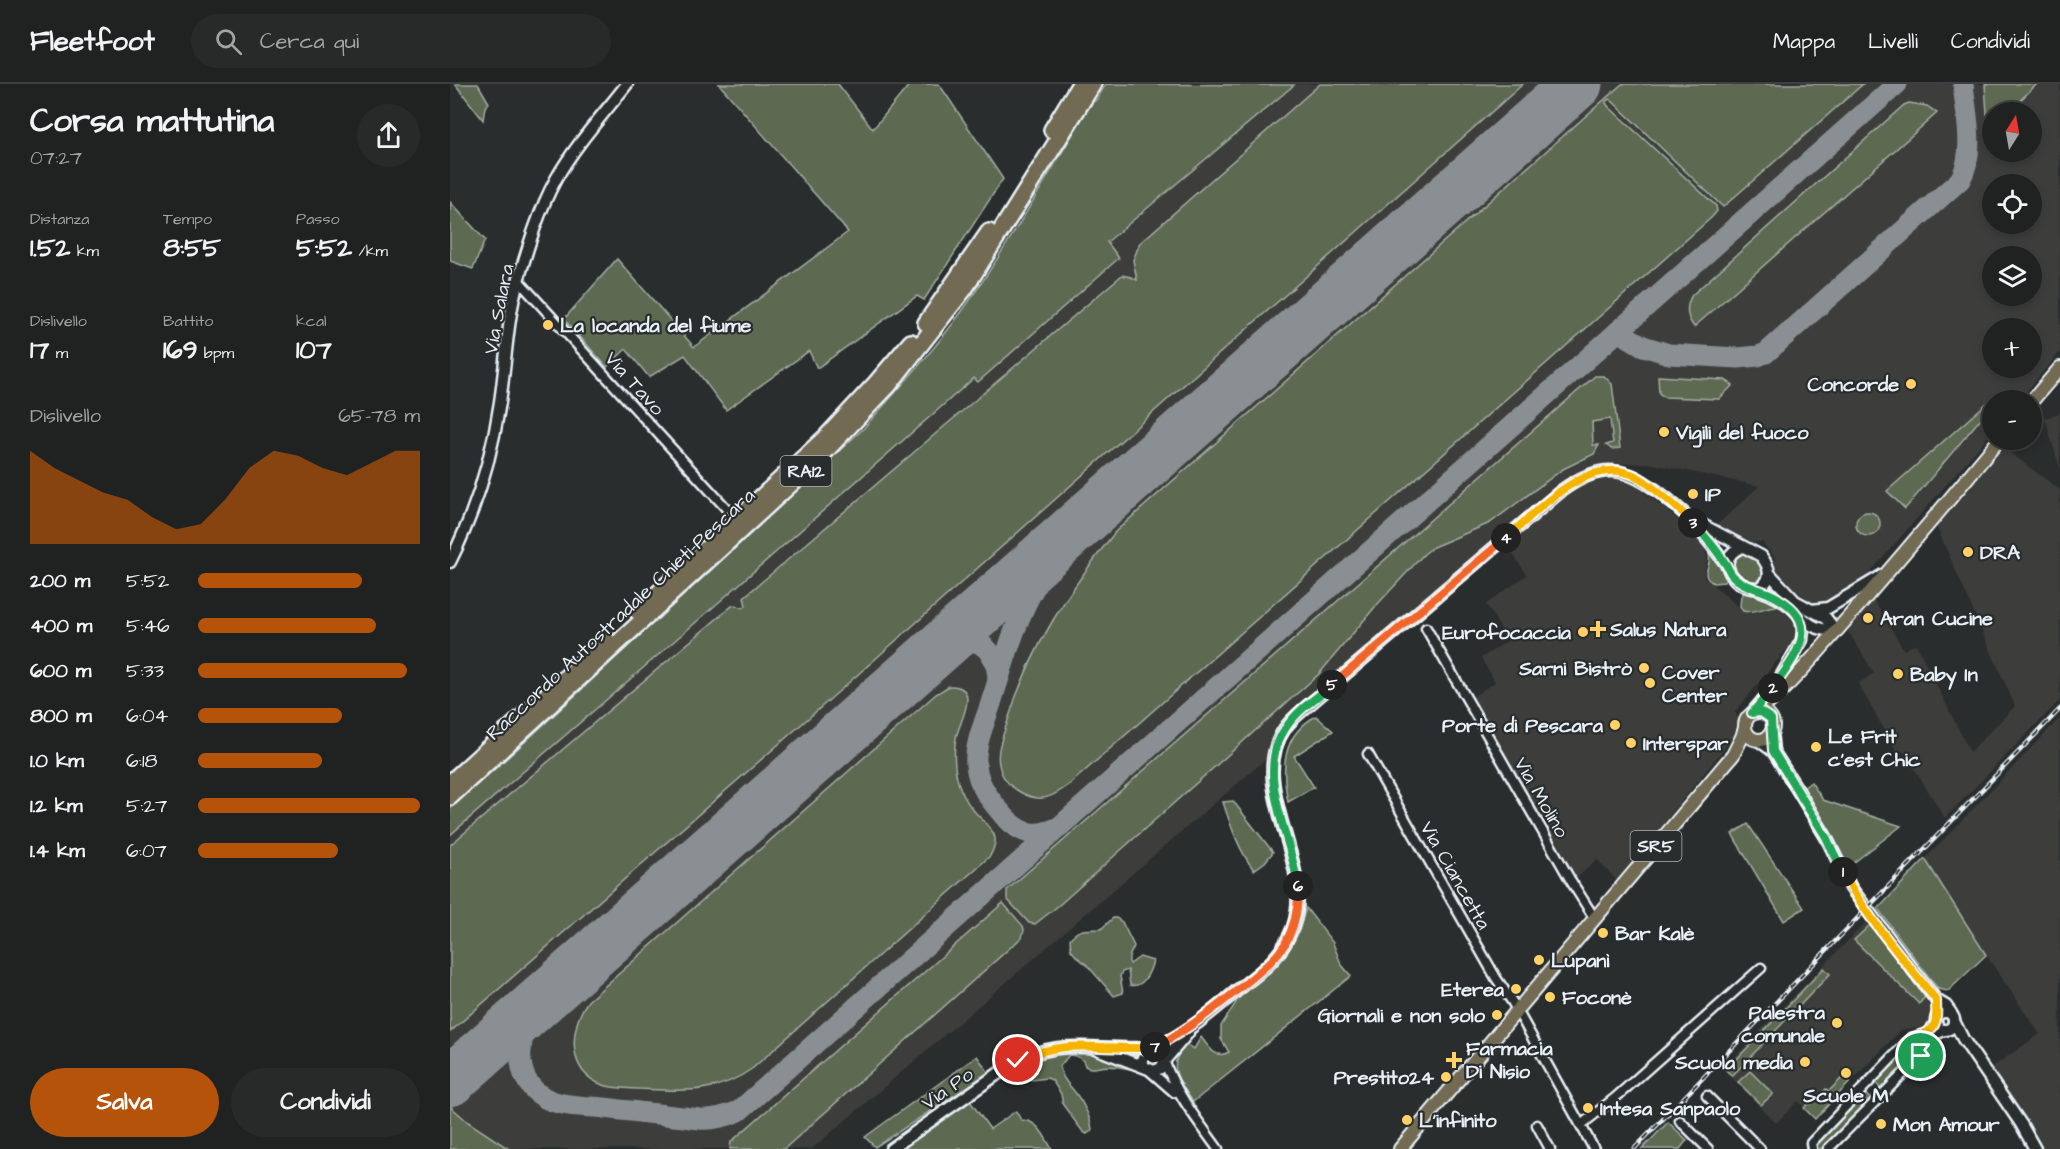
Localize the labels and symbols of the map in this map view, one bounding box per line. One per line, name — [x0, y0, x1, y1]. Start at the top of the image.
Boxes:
north arrow — [1982, 102, 2042, 162]
street label: Via Salara — [477, 262, 521, 357]
place label: La locanda del fiume — [560, 312, 752, 340]
marker: La locanda del fiume — [541, 318, 555, 332]
street label: Via Tavo — [598, 345, 671, 422]
place label: Concorde — [1808, 371, 1899, 399]
marker: Concorde — [1904, 377, 1918, 391]
place label: Vigili del fuoco — [1675, 419, 1809, 448]
marker: Vigili del fuoco — [1657, 425, 1671, 439]
road number: RA12 — [780, 456, 832, 486]
place label: IP — [1705, 481, 1721, 509]
street label: Raccordo Autostradale Chieti-Pescara — [480, 482, 761, 747]
marker: IP — [1686, 487, 1700, 501]
pin: 3 — [1678, 508, 1708, 538]
pin: 4 — [1491, 523, 1521, 553]
place label: DRA — [1980, 539, 2020, 567]
marker: DRA — [1961, 545, 1975, 559]
place label: Aran Cucine — [1880, 605, 1993, 633]
marker: Aran Cucine — [1861, 611, 1875, 625]
place label: Salus Natura — [1609, 616, 1727, 644]
place label: Eurofocaccia — [1442, 619, 1572, 647]
marker: Salus Natura — [1591, 622, 1605, 636]
marker: Eurofocaccia — [1576, 625, 1590, 639]
place label: Sarni Bistrò — [1518, 655, 1633, 683]
place label: Cover Center — [1662, 659, 1728, 710]
marker: Sarni Bistrò — [1637, 661, 1651, 675]
place label: Baby In — [1910, 661, 1978, 690]
marker: Baby In — [1891, 667, 1905, 681]
pin: 5 — [1317, 670, 1347, 700]
pin: 2 — [1758, 673, 1788, 703]
marker: Cover Center — [1643, 676, 1657, 690]
place label: Porte di Pescara — [1442, 712, 1604, 740]
marker: Porte di Pescara — [1608, 718, 1622, 732]
place label: Le Frit c'est Chic — [1828, 723, 1921, 774]
place label: Interspar — [1643, 730, 1729, 758]
marker: Interspar — [1624, 736, 1638, 750]
marker: Le Frit c'est Chic — [1809, 740, 1823, 754]
street label: Via Molino — [1507, 752, 1576, 843]
street label: Via Ciancetta — [1413, 816, 1497, 935]
road number: SR5 — [1630, 831, 1682, 861]
pin: 1 — [1828, 857, 1858, 887]
pin: 6 — [1283, 871, 1313, 901]
place label: Bar Kalè — [1615, 920, 1695, 948]
marker: Bar Kalè — [1596, 926, 1610, 940]
place label: Lupanì — [1551, 947, 1610, 975]
marker: Lupanì — [1532, 953, 1546, 967]
place label: Eterea — [1441, 976, 1505, 1004]
marker: Eterea — [1509, 982, 1523, 996]
place label: Foconè — [1562, 984, 1632, 1012]
marker: Foconè — [1543, 990, 1557, 1004]
place label: Palestra comunale — [1741, 999, 1826, 1050]
place label: Giornali e non solo — [1318, 1002, 1486, 1030]
marker: Giornali e non solo — [1490, 1008, 1504, 1022]
marker: Palestra comunale — [1830, 1016, 1844, 1030]
pin — [1895, 1030, 1946, 1081]
pin: 7 — [1140, 1032, 1170, 1062]
pin — [992, 1034, 1043, 1085]
place label: Farmacia Di Nisio — [1466, 1035, 1553, 1086]
place label: Scuola media — [1674, 1049, 1794, 1077]
marker: Farmacia Di Nisio — [1447, 1053, 1461, 1067]
marker: Scuola media — [1798, 1055, 1812, 1069]
street label: Via Po — [916, 1061, 979, 1117]
place label: Prestito24 — [1334, 1064, 1434, 1092]
marker: Scuole M — [1839, 1066, 1853, 1080]
marker: Prestito24 — [1439, 1070, 1453, 1084]
place label: Scuole M — [1802, 1082, 1889, 1110]
place label: Intesa Sanpaolo — [1600, 1095, 1741, 1123]
marker: Intesa Sanpaolo — [1581, 1101, 1595, 1115]
place label: L'infinito — [1419, 1107, 1497, 1135]
place label: Mon Amour — [1893, 1111, 2001, 1139]
marker: L'infinito — [1400, 1113, 1414, 1127]
marker: Mon Amour — [1874, 1117, 1888, 1131]

